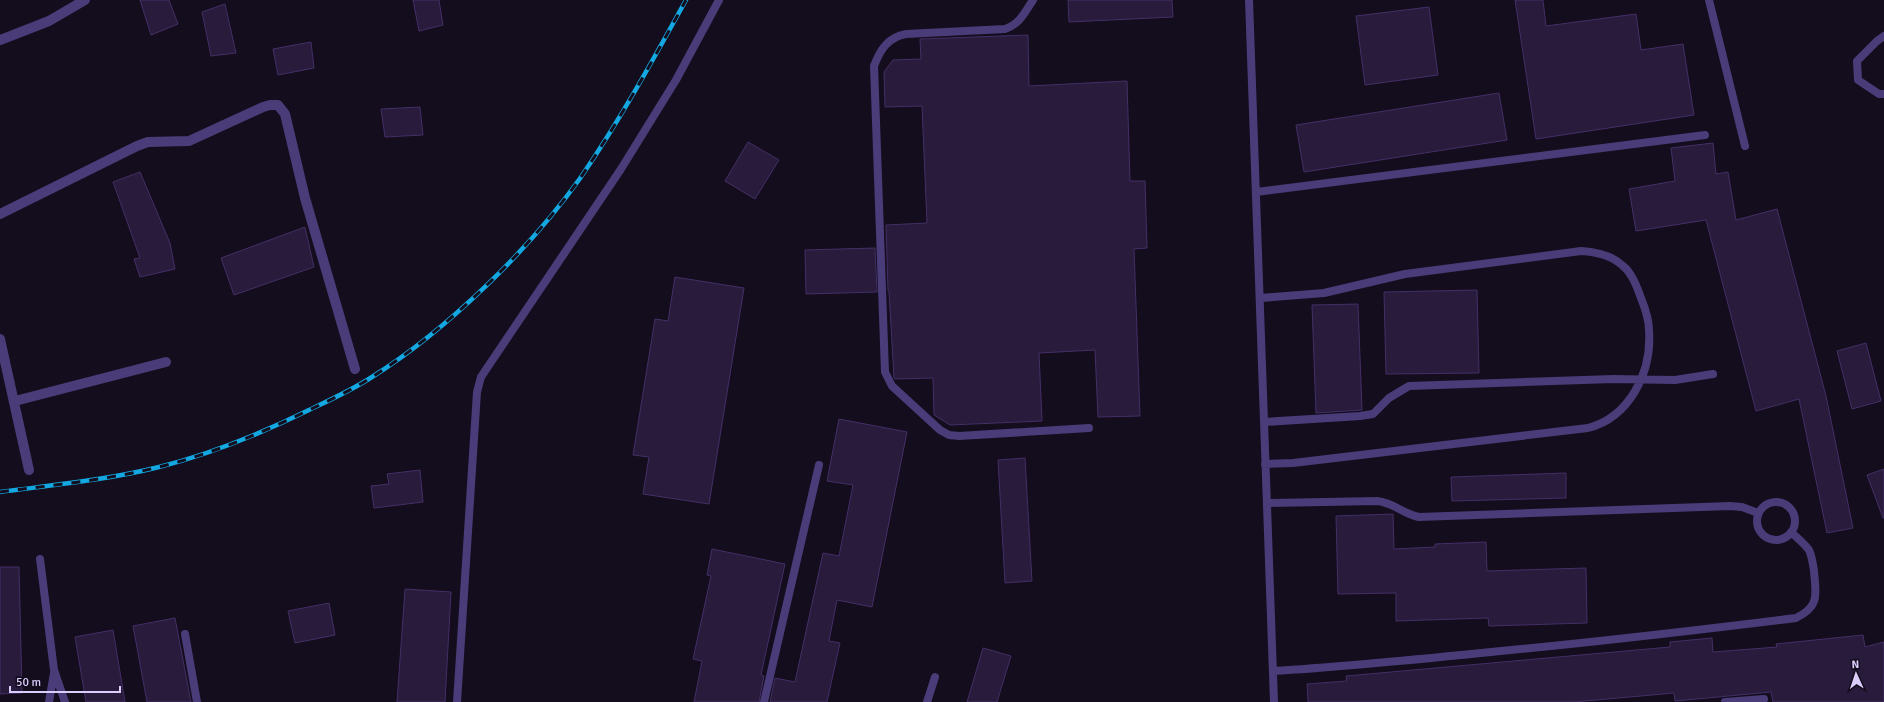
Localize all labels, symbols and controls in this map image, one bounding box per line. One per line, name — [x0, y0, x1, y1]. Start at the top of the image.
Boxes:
north arrow — [1836, 654, 1876, 694]
text: N — [1851, 658, 1860, 671]
scale bar — [10, 668, 120, 694]
text: 50 m — [16, 675, 41, 690]

